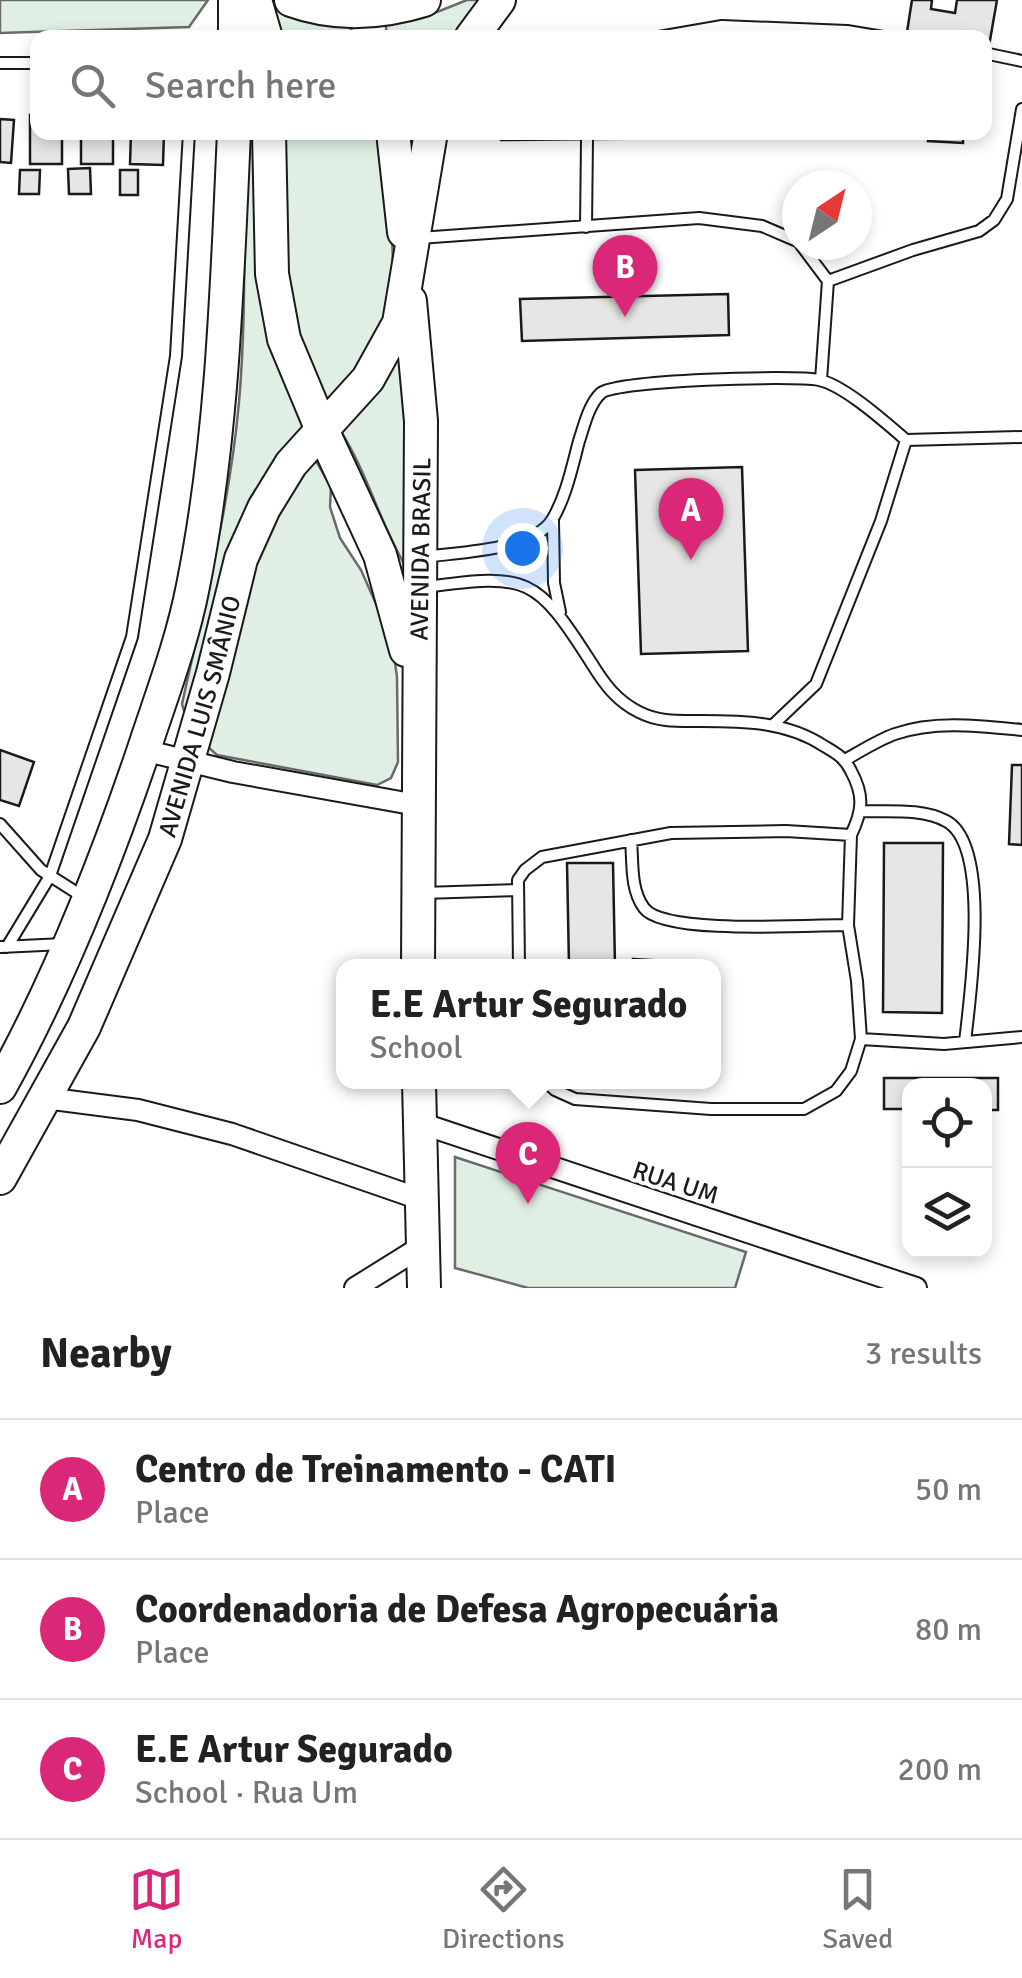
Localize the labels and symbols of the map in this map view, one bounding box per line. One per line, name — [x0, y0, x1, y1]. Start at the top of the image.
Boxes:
north arrow — [782, 170, 872, 260]
pin: B — [592, 234, 658, 317]
street label: AVENIDA BRASIL — [403, 457, 438, 641]
pin: A — [658, 478, 724, 560]
your location — [497, 523, 548, 574]
street label: AVENIDA LUIS SMÂNIO — [151, 592, 247, 841]
pin: C — [496, 1122, 560, 1204]
street label: RUA UM — [629, 1154, 723, 1211]

